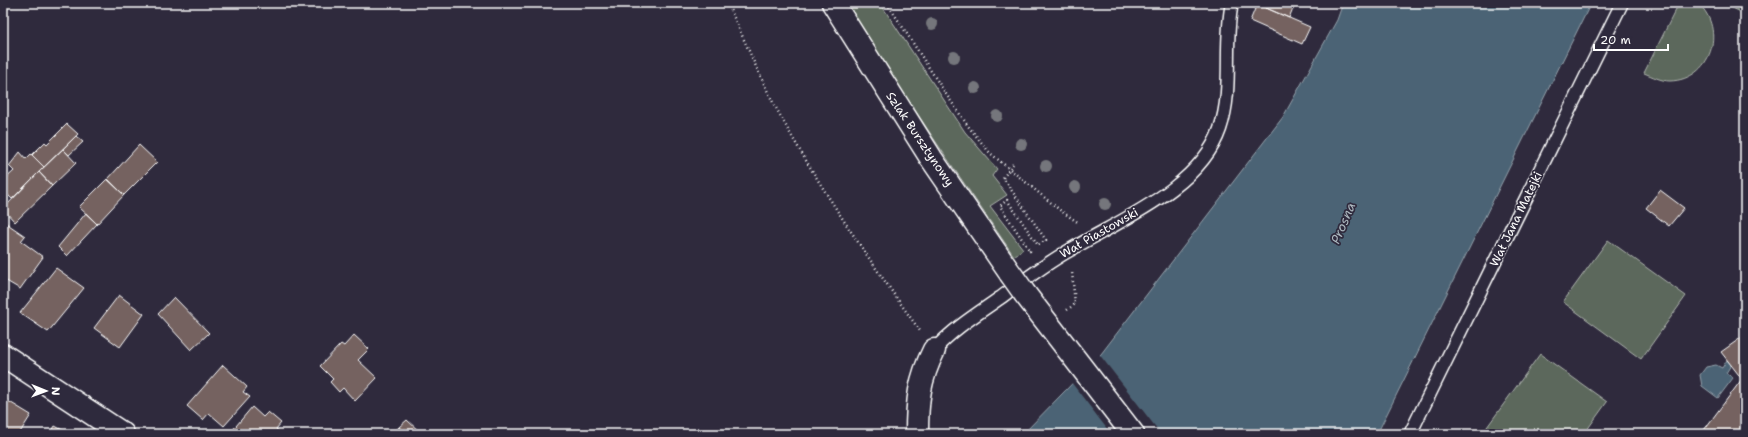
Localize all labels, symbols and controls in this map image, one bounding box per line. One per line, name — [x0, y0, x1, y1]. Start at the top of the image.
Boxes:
scale bar — [1594, 26, 1668, 52]
text: 20 m — [1600, 32, 1631, 48]
street label: Szlak Bursztynowy — [882, 89, 958, 189]
street label: Wał Jana Matejki — [1486, 169, 1546, 269]
water label: Prosna — [1327, 200, 1359, 246]
street label: Wał Piastowski — [1057, 204, 1141, 262]
north arrow — [26, 371, 66, 411]
text: N — [48, 387, 63, 396]

